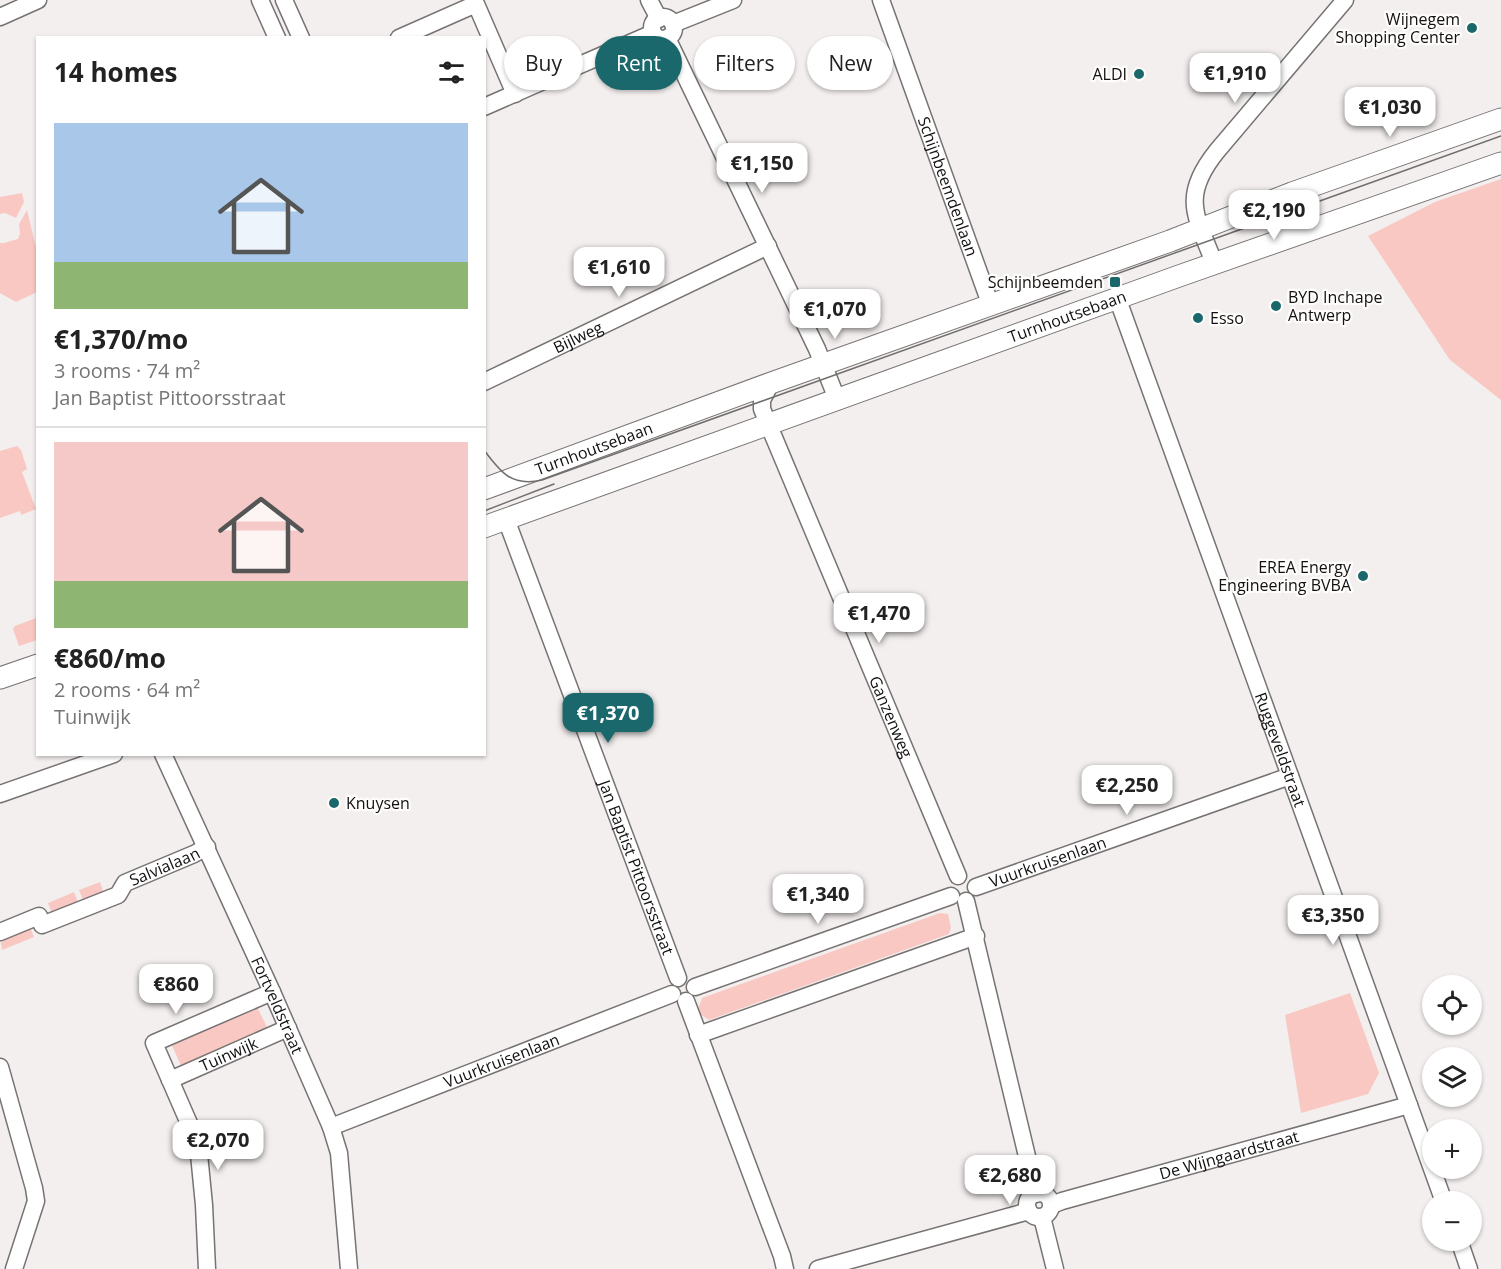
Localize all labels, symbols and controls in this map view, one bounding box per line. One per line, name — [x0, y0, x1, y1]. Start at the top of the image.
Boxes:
place label: Wijnegem Shopping Center — [1335, 8, 1460, 48]
marker: Wijnegem Shopping Center — [1465, 21, 1479, 35]
chip: Buy — [504, 36, 583, 90]
chip: Rent — [595, 36, 682, 90]
chip: Filters — [694, 36, 795, 90]
chip: New — [807, 36, 893, 90]
pin: €1,910 — [1186, 53, 1284, 104]
text: 14 homes — [54, 54, 178, 90]
icon: filters — [435, 56, 468, 89]
text: €1,910 — [1204, 59, 1266, 86]
place label: ALDI — [1092, 63, 1127, 85]
marker: ALDI — [1132, 67, 1146, 81]
pin: €1,030 — [1341, 87, 1439, 138]
text: €1,030 — [1359, 93, 1421, 120]
street label: Schijnbeemdenlaan — [913, 113, 983, 259]
pin: €1,150 — [713, 143, 811, 194]
text: €1,150 — [731, 149, 793, 176]
icon: home — [207, 162, 315, 270]
pin: €2,190 — [1225, 190, 1323, 241]
text: €2,190 — [1243, 196, 1305, 223]
pin: €1,610 — [570, 247, 668, 298]
text: €1,610 — [588, 253, 650, 280]
place label: Schijnbeemden — [988, 271, 1103, 293]
marker: Schijnbeemden — [1108, 275, 1122, 289]
street label: Turnhoutsebaan — [1005, 285, 1129, 348]
place label: BYD Inchape Antwerp — [1288, 286, 1382, 326]
pin: €1,070 — [786, 289, 884, 340]
text: €1,070 — [804, 295, 866, 322]
marker: BYD Inchape Antwerp — [1269, 299, 1283, 313]
place label: Esso — [1210, 307, 1244, 329]
marker: Esso — [1191, 311, 1205, 325]
street label: Bijlweg — [549, 316, 607, 358]
text: €1,370/mo — [54, 321, 188, 357]
text: 3 rooms · 74 m² — [54, 357, 200, 384]
text: Jan Baptist Pittoorsstraat — [54, 384, 286, 411]
street label: Turnhoutsebaan — [532, 417, 656, 480]
icon: home — [207, 481, 315, 589]
place label: EREA Energy Engineering BVBA — [1218, 556, 1352, 596]
marker: EREA Energy Engineering BVBA — [1356, 569, 1370, 583]
pin: €1,470 — [830, 593, 928, 644]
text: €1,470 — [848, 599, 910, 626]
text: €860/mo — [54, 640, 166, 676]
street label: Ganzenweg — [864, 673, 918, 761]
text: 2 rooms · 64 m² — [54, 676, 200, 703]
street label: Ruggeveldstraat — [1250, 689, 1311, 810]
pin: €1,370 — [559, 693, 657, 744]
text: €1,370 — [577, 699, 639, 726]
text: Tuinwijk — [54, 703, 131, 730]
pin: €2,250 — [1078, 765, 1176, 816]
text: €2,250 — [1096, 771, 1158, 798]
street label: Jan Baptist Pittoorsstraat — [593, 775, 679, 958]
place label: Knuysen — [346, 792, 410, 814]
marker: Knuysen — [327, 796, 341, 810]
street label: Vuurkruisenlaan — [986, 831, 1109, 892]
street label: Salvialaan — [126, 842, 204, 891]
pin: €1,340 — [769, 874, 867, 925]
text: €1,340 — [787, 880, 849, 907]
pin: €3,350 — [1284, 895, 1382, 946]
text: €3,350 — [1302, 901, 1364, 928]
street label: Fortveldstraat — [246, 953, 309, 1058]
pin: €860 — [140, 964, 212, 1015]
text: €860 — [153, 970, 199, 997]
map controls — [1422, 975, 1482, 1251]
button: locate — [1422, 975, 1482, 1035]
street label: Vuurkruisenlaan — [440, 1028, 563, 1093]
street label: Tuinwijk — [196, 1032, 262, 1077]
button: layers — [1422, 1047, 1482, 1107]
button: + — [1422, 1119, 1482, 1179]
pin: €2,070 — [169, 1120, 267, 1171]
street label: De Wijngaardstraat — [1157, 1125, 1301, 1185]
text: €2,070 — [187, 1126, 249, 1153]
pin: €2,680 — [961, 1155, 1059, 1206]
text: €2,680 — [979, 1161, 1041, 1188]
button: − — [1422, 1191, 1482, 1251]

